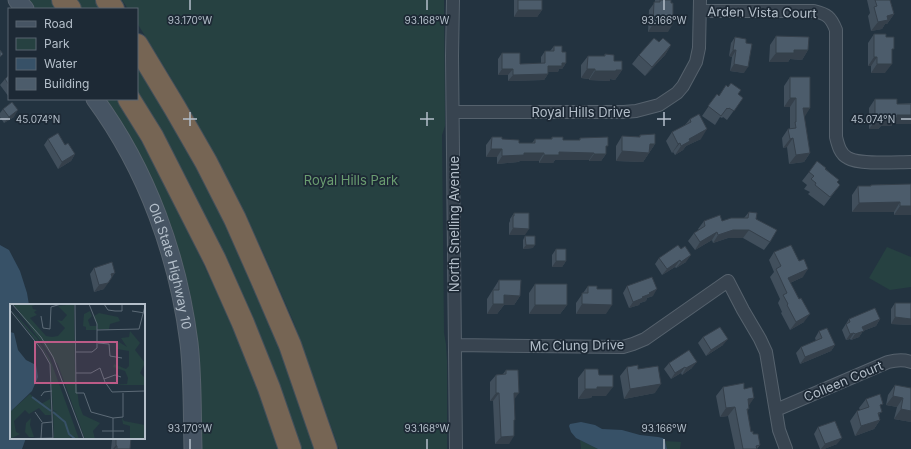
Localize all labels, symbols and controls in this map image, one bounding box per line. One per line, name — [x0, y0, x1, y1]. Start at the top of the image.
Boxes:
street label: Arden Vista Court — [707, 3, 817, 21]
legend — [8, 8, 138, 100]
text: 93.170°W — [168, 14, 212, 26]
text: 93.168°W — [405, 14, 450, 26]
text: 93.166°W — [641, 14, 687, 26]
text: Road — [44, 16, 73, 31]
text: Park — [44, 36, 70, 51]
text: Water — [44, 56, 78, 71]
text: Building — [44, 76, 89, 91]
street label: Royal Hills Drive — [532, 104, 630, 120]
text: 45.074°N — [16, 113, 60, 125]
text: 45.074°N — [851, 113, 895, 125]
street label: North Snelling Avenue — [446, 156, 462, 292]
park label: Royal Hills Park — [304, 172, 398, 188]
street label: Old State Highway 10 — [145, 200, 195, 331]
inset map — [10, 304, 145, 439]
street label: Mc Clung Drive — [530, 336, 624, 354]
street label: Colleen Court — [801, 357, 885, 405]
text: 93.170°W — [168, 422, 212, 434]
text: 93.168°W — [405, 422, 450, 434]
text: 93.166°W — [641, 422, 687, 434]

